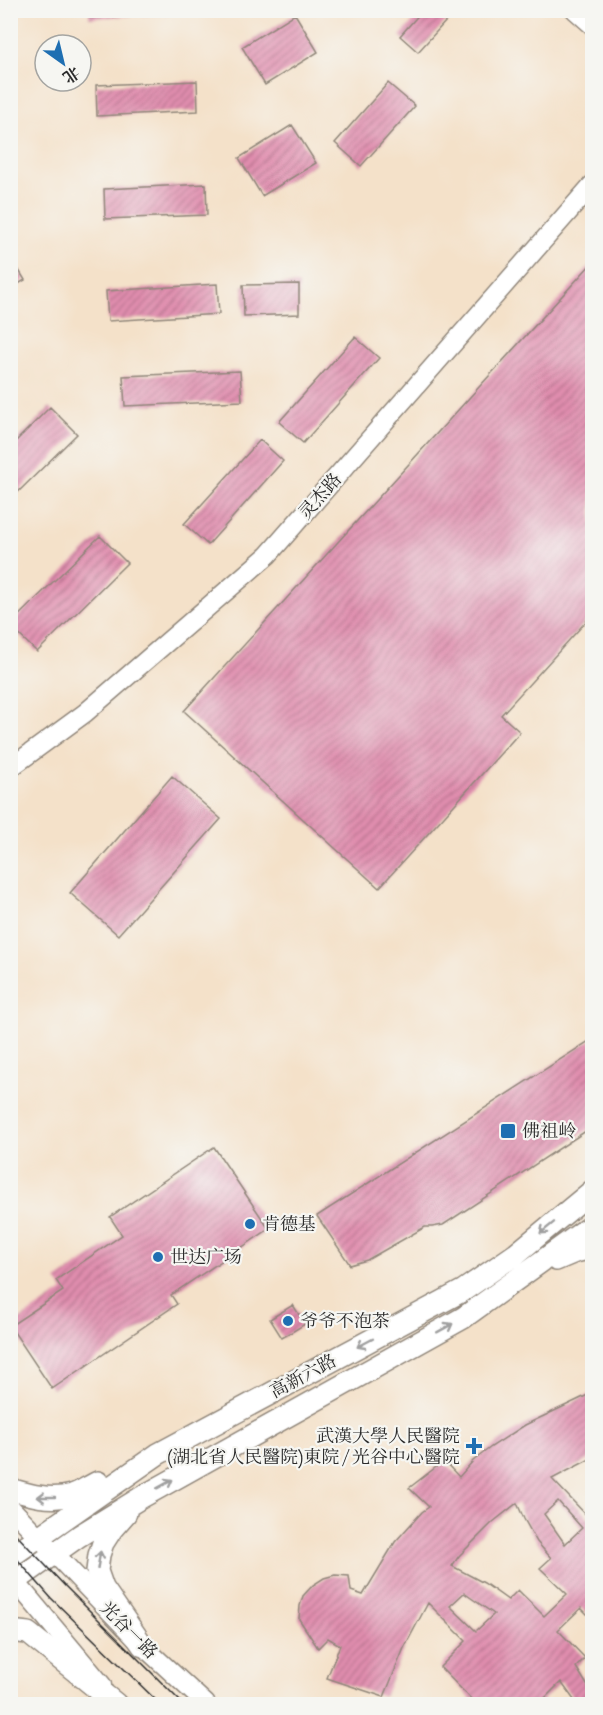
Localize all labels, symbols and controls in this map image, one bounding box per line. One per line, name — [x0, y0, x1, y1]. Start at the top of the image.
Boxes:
north arrow — [33, 33, 93, 93]
text: 北 — [59, 63, 83, 87]
street label: 灵杰路 — [294, 468, 346, 524]
place label: 佛祖岭 — [522, 1120, 576, 1142]
marker: 佛祖岭 — [499, 1122, 517, 1140]
place label: 肯德基 — [262, 1213, 316, 1235]
marker: 肯德基 — [243, 1217, 257, 1231]
one-way arrow — [540, 1222, 556, 1235]
place label: 世达广场 — [170, 1246, 242, 1268]
marker: 世达广场 — [151, 1250, 165, 1264]
place label: 爷爷不泡茶 — [300, 1310, 390, 1332]
marker: 爷爷不泡茶 — [281, 1314, 295, 1328]
one-way arrow — [436, 1322, 453, 1334]
one-way arrow — [357, 1337, 374, 1349]
street label: 高新六路 — [266, 1349, 340, 1403]
place label: 武漢大學人民醫院 (湖北省人民醫院)東院 / 光谷中心醫院 — [167, 1425, 460, 1469]
marker: 武漢大學人民醫院 (湖北省人民醫院)東院 / 光谷中心醫院 — [465, 1437, 483, 1455]
one-way arrow — [155, 1478, 173, 1489]
one-way arrow — [36, 1491, 56, 1503]
one-way arrow — [94, 1550, 105, 1570]
street label: 光谷一路 — [96, 1597, 162, 1663]

